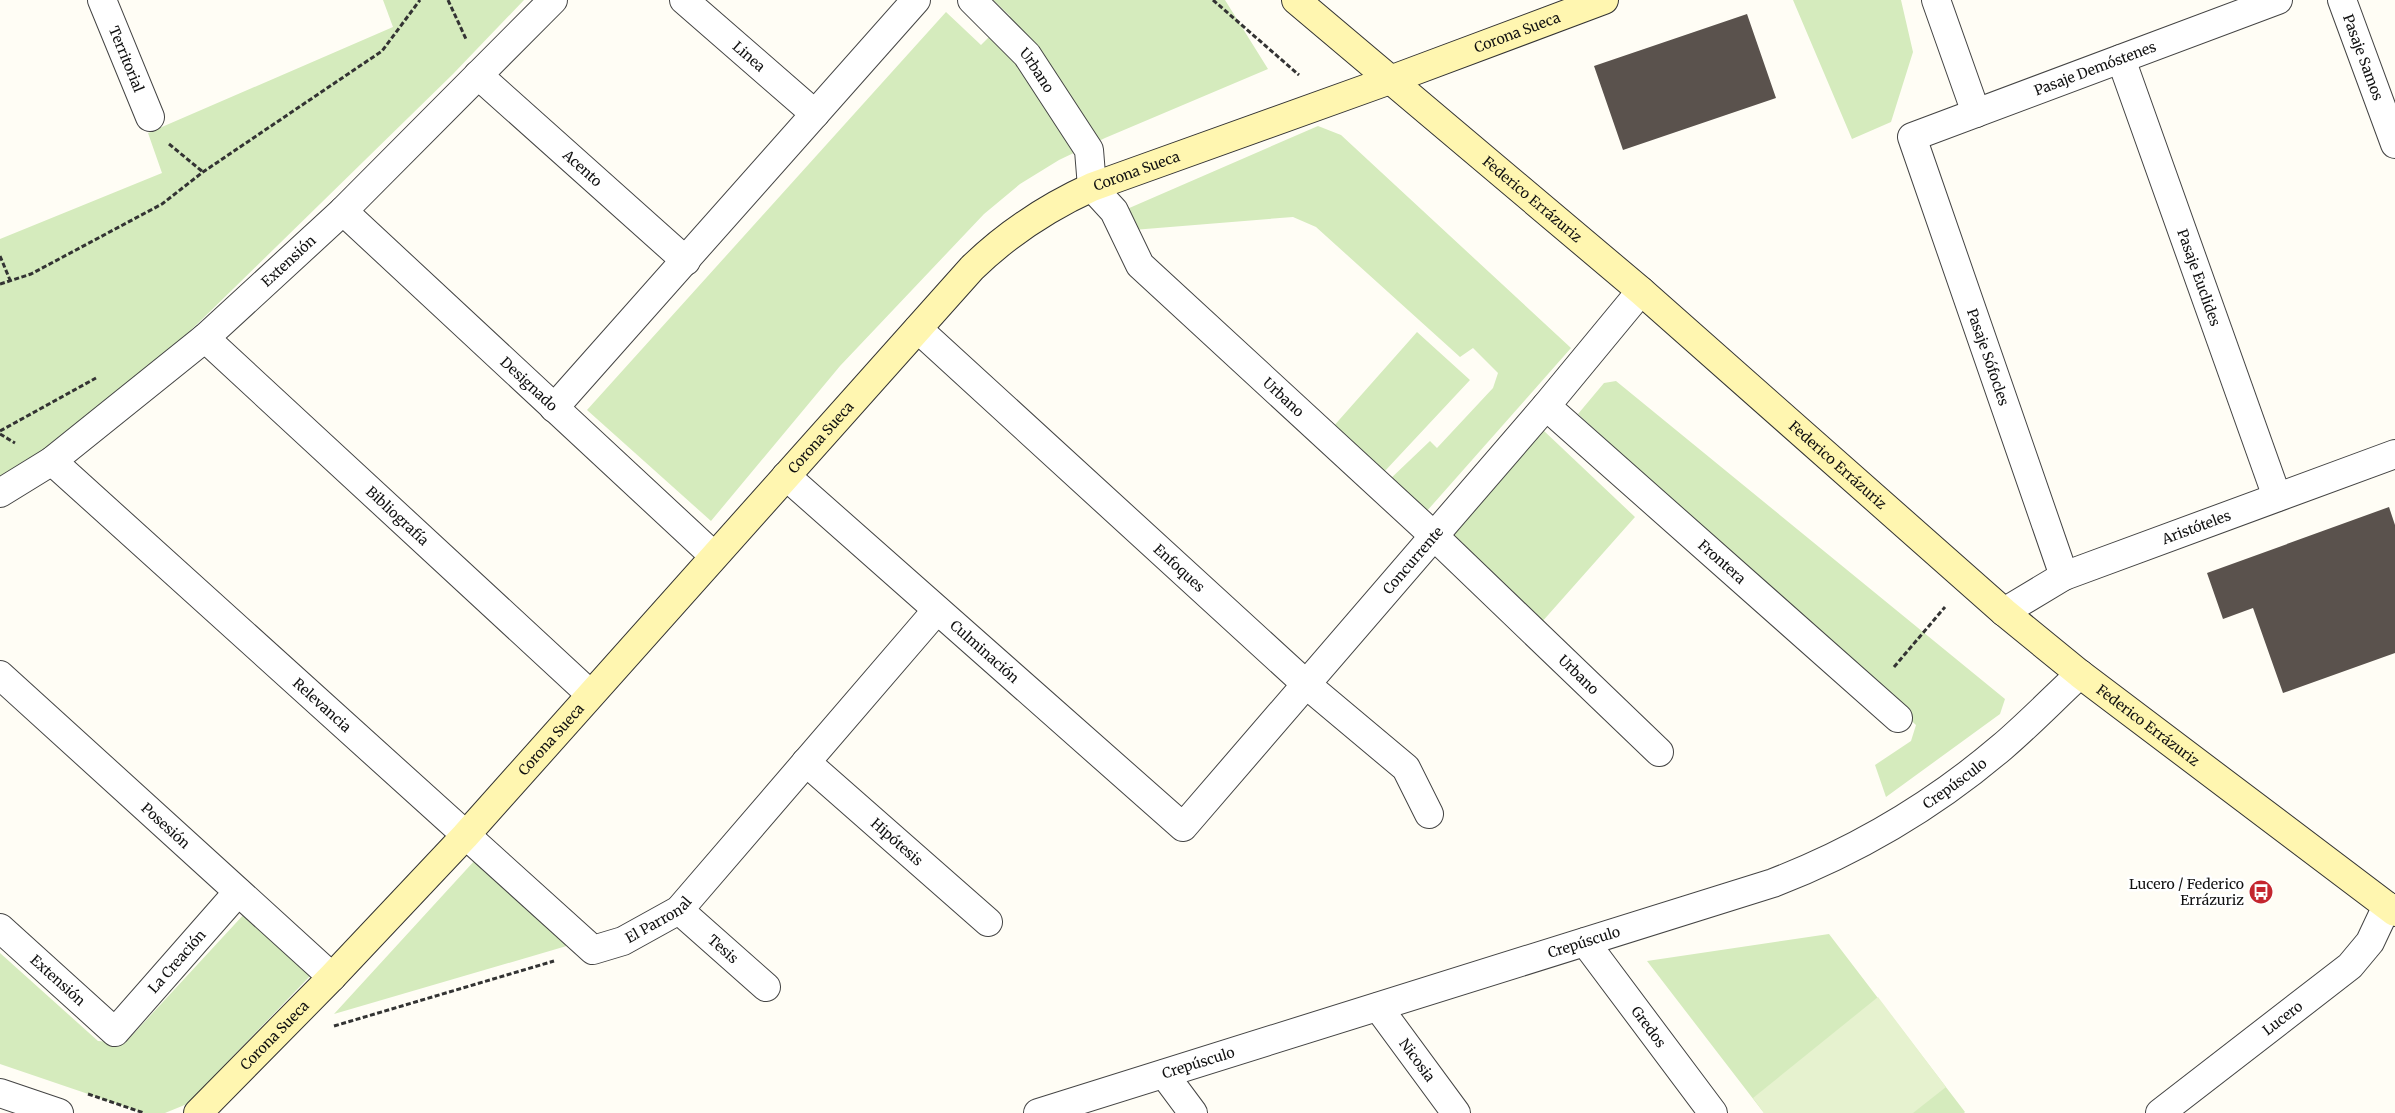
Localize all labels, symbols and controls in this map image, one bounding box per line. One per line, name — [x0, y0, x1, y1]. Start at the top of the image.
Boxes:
street label: Corona Sueca — [1472, 8, 1563, 57]
street label: Pasaje Samos — [2339, 12, 2387, 103]
street label: Territorial — [105, 24, 148, 96]
street label: Linea — [729, 37, 769, 76]
street label: Pasaje Demóstenes — [2031, 37, 2159, 100]
street label: Urbano — [1016, 44, 1058, 96]
street label: Acento — [558, 145, 606, 191]
street label: Corona Sueca — [1091, 147, 1183, 195]
street label: Federico Errázuriz — [1479, 152, 1586, 246]
street label: Pasaje Euclides — [2173, 227, 2224, 329]
street label: Extensión — [258, 231, 320, 291]
street label: Pasaje Sófocles — [1963, 306, 2013, 408]
street label: Designado — [497, 353, 561, 415]
street label: Urbano — [1259, 374, 1308, 421]
street label: Corona Sueca — [784, 397, 858, 477]
street label: Federico Errázuriz — [1785, 417, 1891, 513]
street label: Bibliografía — [362, 483, 433, 550]
street label: Aristóteles — [2158, 506, 2233, 548]
street label: Concurrente — [1379, 523, 1447, 598]
street label: Frontera — [1694, 536, 1750, 588]
street label: Enfoques — [1150, 540, 1209, 596]
street label: Culminación — [946, 616, 1023, 687]
street label: Urbano — [1554, 651, 1603, 698]
street label: Relevancia — [289, 674, 355, 736]
street label: Federico Errázuriz — [2093, 681, 2203, 770]
street label: Corona Sueca — [514, 700, 588, 779]
street label: Crepúsculo — [1919, 754, 1990, 813]
street label: Posesión — [137, 799, 194, 853]
street label: Hipótesis — [867, 814, 927, 870]
place label: Lucero / Federico Errázuriz — [2129, 875, 2244, 909]
bus stop icon: Lucero / Federico Errázuriz — [2248, 879, 2274, 905]
street label: El Parronal — [622, 892, 696, 947]
street label: Crepúsculo — [1546, 922, 1622, 962]
street label: La Creación — [144, 926, 210, 997]
street label: Tesis — [704, 931, 742, 967]
street label: Extensión — [27, 951, 89, 1010]
street label: Corona Sueca — [236, 997, 313, 1074]
street label: Lucero — [2259, 997, 2306, 1039]
street label: Gredos — [1627, 1003, 1670, 1051]
street label: Nicosia — [1395, 1035, 1439, 1086]
street label: Crepúsculo — [1160, 1043, 1237, 1083]

